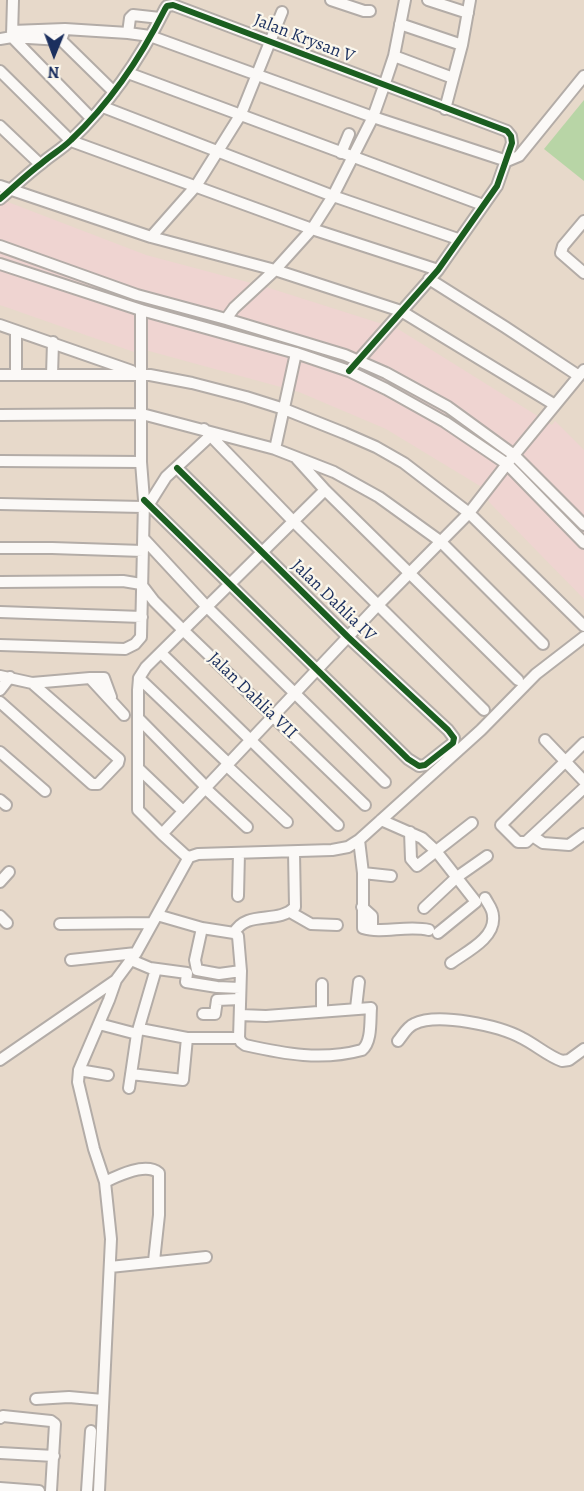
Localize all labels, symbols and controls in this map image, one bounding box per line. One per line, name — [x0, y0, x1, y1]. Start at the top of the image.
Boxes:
street label: Jalan Krysan V — [250, 10, 358, 68]
north arrow — [24, 24, 84, 84]
text: N — [48, 61, 60, 83]
street label: Jalan Dahlia IV — [286, 555, 380, 647]
street label: Jalan Dahlia VII — [203, 648, 301, 744]

